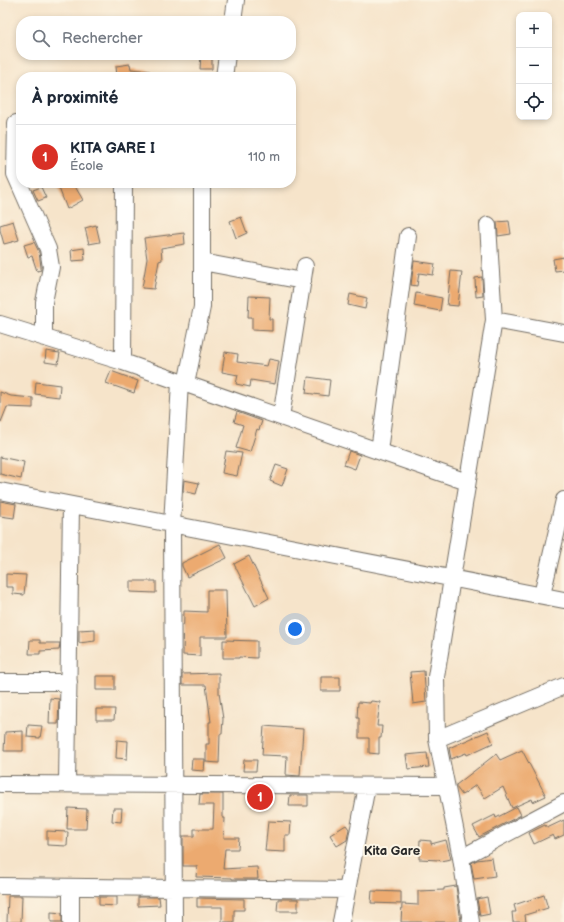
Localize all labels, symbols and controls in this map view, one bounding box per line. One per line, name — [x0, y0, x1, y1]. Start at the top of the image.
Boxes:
map controls — [516, 12, 552, 120]
button: + — [516, 12, 552, 48]
search box — [16, 16, 296, 60]
icon: search — [30, 27, 52, 49]
text: Rechercher — [62, 29, 142, 48]
button: − — [516, 48, 552, 84]
button: locate — [516, 84, 552, 120]
text: À proximité — [32, 88, 118, 108]
text: KITA GARE I — [70, 139, 155, 158]
text: 1 — [42, 149, 48, 165]
text: 110 m — [248, 149, 280, 165]
text: École — [70, 158, 103, 174]
your location — [285, 619, 305, 639]
pin: 1 — [247, 782, 273, 812]
district label: Kita Gare — [364, 843, 421, 859]

